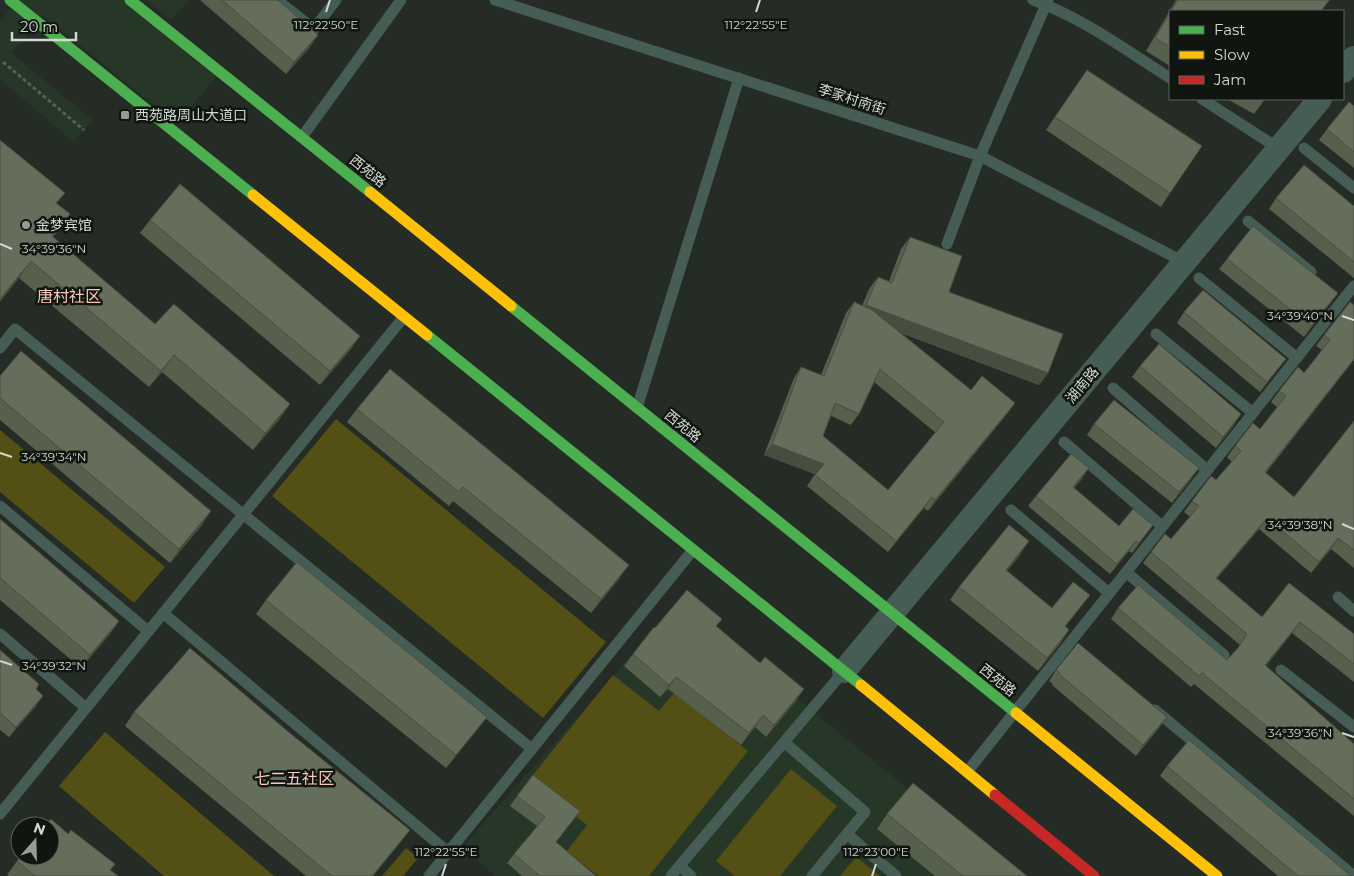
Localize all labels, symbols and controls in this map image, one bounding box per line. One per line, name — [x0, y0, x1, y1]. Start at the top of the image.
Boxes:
scale bar — [12, 10, 76, 42]
legend — [1169, 10, 1344, 100]
text: 20 m — [20, 17, 58, 36]
text: 112°22'50"E — [294, 17, 358, 32]
text: 112°22'55"E — [724, 17, 788, 32]
text: Fast — [1214, 20, 1245, 39]
text: Slow — [1214, 45, 1250, 64]
text: Jam — [1213, 70, 1246, 89]
street label: 李家村南街 — [816, 80, 888, 118]
place label: 西苑路周山大道口 — [135, 106, 247, 124]
marker: 西苑路周山大道口 — [119, 109, 131, 121]
street label: 西苑路 — [346, 151, 390, 191]
place label: 金梦宾馆 — [36, 216, 92, 234]
marker: 金梦宾馆 — [20, 219, 32, 231]
text: 34°39'36"N — [22, 241, 86, 256]
district label: 唐村社区 — [37, 287, 101, 306]
text: 34°39'40"N — [1267, 308, 1333, 323]
street label: 湖南路 — [1062, 363, 1102, 407]
street label: 西苑路 — [661, 406, 705, 446]
text: 34°39'34"N — [22, 449, 86, 464]
text: 34°39'38"N — [1267, 517, 1333, 532]
text: 34°39'32"N — [22, 658, 86, 673]
street label: 西苑路 — [976, 660, 1020, 700]
text: 34°39'36"N — [1268, 725, 1332, 740]
district label: 七二五社区 — [254, 769, 334, 788]
north arrow — [10, 816, 60, 866]
text: N — [31, 818, 48, 839]
text: 112°22'55"E — [414, 844, 478, 859]
text: 112°23'00"E — [843, 844, 909, 859]

